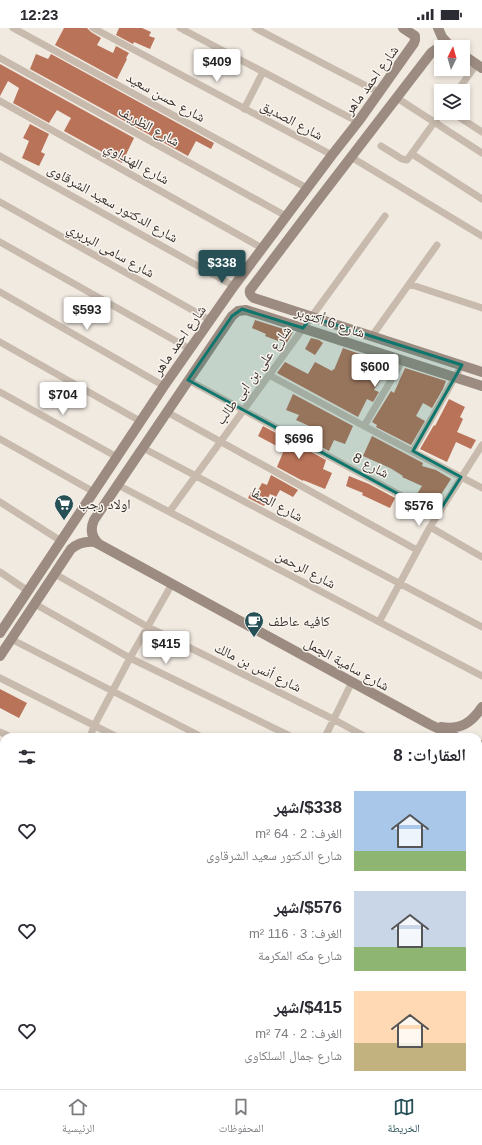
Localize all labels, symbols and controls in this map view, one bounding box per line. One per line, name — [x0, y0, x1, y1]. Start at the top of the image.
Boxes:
text: 12:23 — [20, 6, 58, 23]
north arrow — [434, 40, 470, 76]
map controls — [434, 40, 470, 120]
street label: شارع احمد ماهر — [340, 42, 403, 120]
pin: $409 — [193, 49, 241, 83]
text: $409 — [203, 54, 231, 69]
street label: شارع حسن سعيد — [123, 69, 208, 127]
button: layers — [434, 84, 470, 120]
street label: شارع الصديق — [257, 97, 326, 145]
street label: شارع الظريف — [115, 103, 182, 151]
street label: شارع الهنداوي — [100, 139, 172, 190]
street label: شارع الدكتور سعيد الشرقاوى — [44, 160, 181, 247]
street label: شارع سامى البربري — [63, 219, 157, 284]
pin: $338 — [198, 250, 246, 284]
text: $338 — [208, 255, 236, 270]
pin: $593 — [63, 297, 111, 331]
text: $593 — [73, 302, 101, 317]
street label: شارع احمد ماهر — [148, 302, 211, 380]
street label: شارع 6 أكتوبر — [292, 303, 367, 343]
street label: شارع على بن ابى طالب — [212, 322, 296, 429]
pin: $600 — [351, 354, 399, 388]
text: $600 — [361, 359, 389, 374]
pin: $704 — [39, 382, 87, 416]
text: $704 — [49, 387, 77, 402]
pin: $696 — [275, 426, 323, 460]
text: $696 — [285, 431, 313, 446]
street label: شارع 8 — [349, 449, 392, 483]
street label: شارع الصفا — [247, 484, 306, 526]
supermarket icon: اولاد رجب — [53, 493, 75, 521]
pin: $576 — [395, 493, 443, 527]
place label: اولاد رجب — [78, 496, 131, 513]
text: $576 — [405, 498, 433, 513]
street label: شارع الرحمن — [272, 547, 339, 593]
cafe icon: كافيه عاطف — [243, 610, 265, 638]
place label: كافيه عاطف — [268, 613, 330, 629]
pin: $415 — [142, 631, 190, 665]
street label: شارع سامية الجمل — [301, 634, 392, 696]
text: $415 — [152, 636, 180, 651]
street label: شارع أنس بن مالك — [211, 639, 304, 697]
icon: filters — [16, 746, 38, 768]
text: العقارات: 8 — [393, 746, 466, 765]
text: $338/شهر — [274, 798, 342, 817]
icon: home — [386, 807, 434, 855]
icon: heart — [16, 820, 38, 842]
text: الغرف: 2 · 64 m² — [255, 826, 342, 841]
text: شارع الدكتور سعيد الشرقاوى — [206, 848, 342, 863]
text: $576/شهر — [274, 898, 342, 917]
icon: home — [386, 907, 434, 955]
icon: heart — [16, 920, 38, 942]
text: الغرف: 3 · 116 m² — [249, 926, 342, 941]
text: شارع مكه المكرمة — [258, 948, 342, 963]
text: $415/شهر — [274, 998, 342, 1017]
icon: home — [386, 1007, 434, 1055]
icon: heart — [16, 1020, 38, 1042]
text: الغرف: 2 · 74 m² — [255, 1026, 342, 1041]
text: شارع جمال السلكاوى — [244, 1048, 342, 1063]
tab: الرئيسية — [62, 1096, 95, 1139]
tab: المحفوظات — [219, 1096, 264, 1139]
tab: الخريطة — [388, 1096, 420, 1139]

